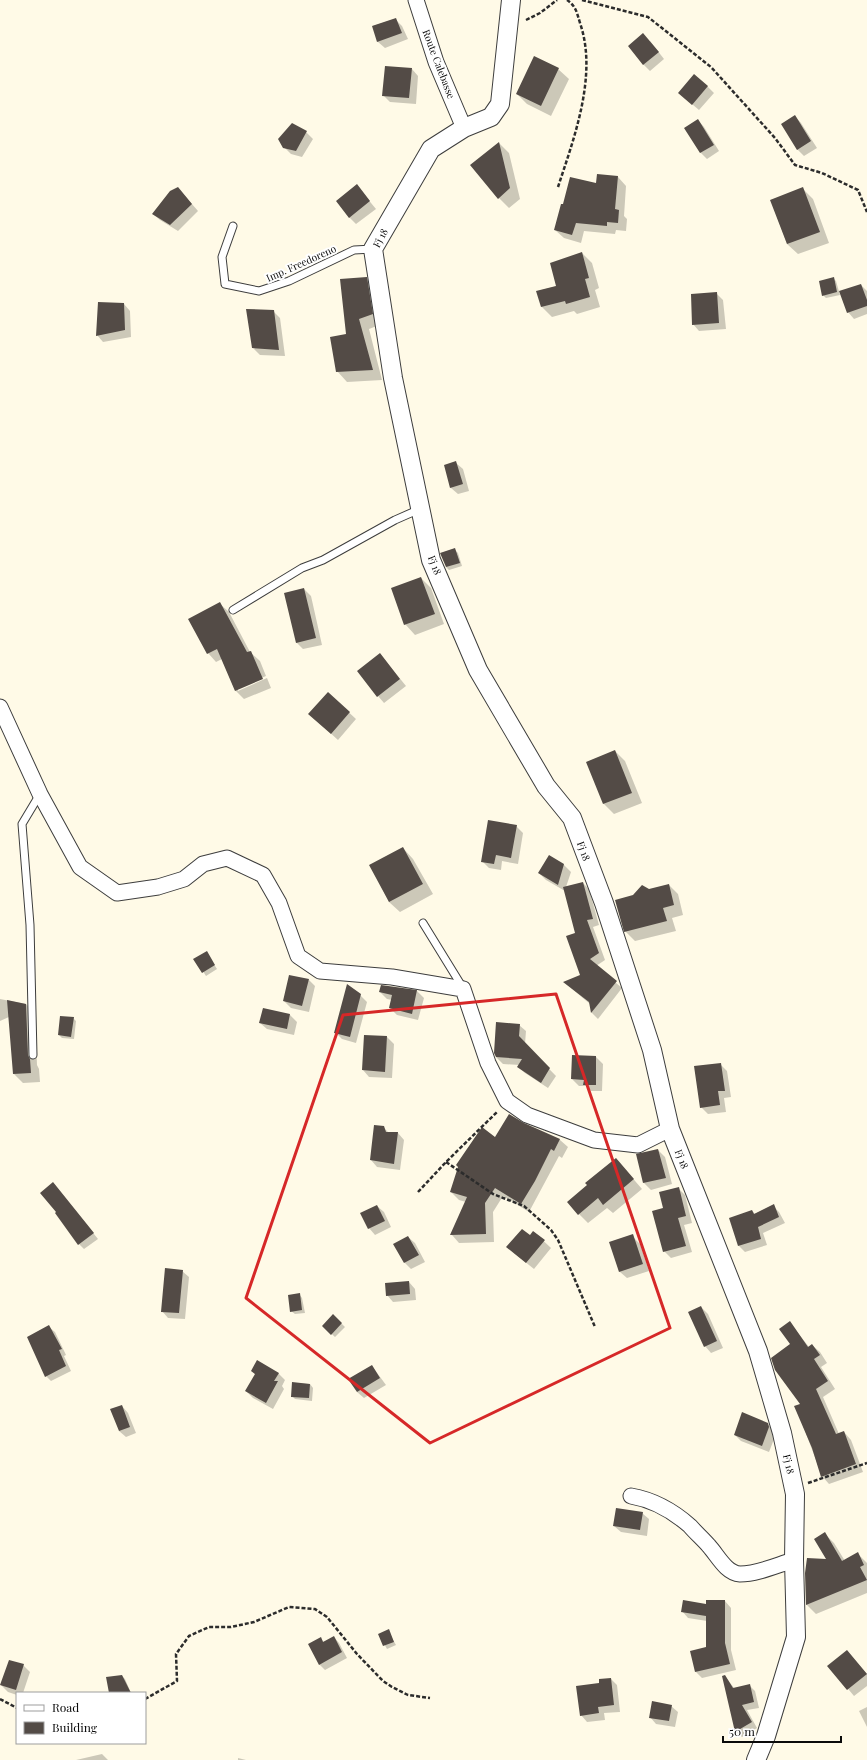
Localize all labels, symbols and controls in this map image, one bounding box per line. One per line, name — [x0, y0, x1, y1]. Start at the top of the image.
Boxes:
street label: Route Calebasse — [419, 27, 459, 101]
street label: Fj 18 — [369, 226, 391, 250]
street label: Imp. Freedoreno — [264, 241, 339, 285]
street label: Fj 18 — [425, 553, 445, 577]
street label: Fj 18 — [574, 839, 594, 863]
street label: Fj 18 — [672, 1147, 692, 1171]
street label: Fj 18 — [780, 1453, 798, 1475]
legend — [16, 1692, 146, 1744]
text: Road — [52, 1699, 79, 1715]
scale bar — [723, 1718, 841, 1744]
text: Building — [52, 1719, 98, 1735]
text: 50 m — [729, 1723, 755, 1739]

